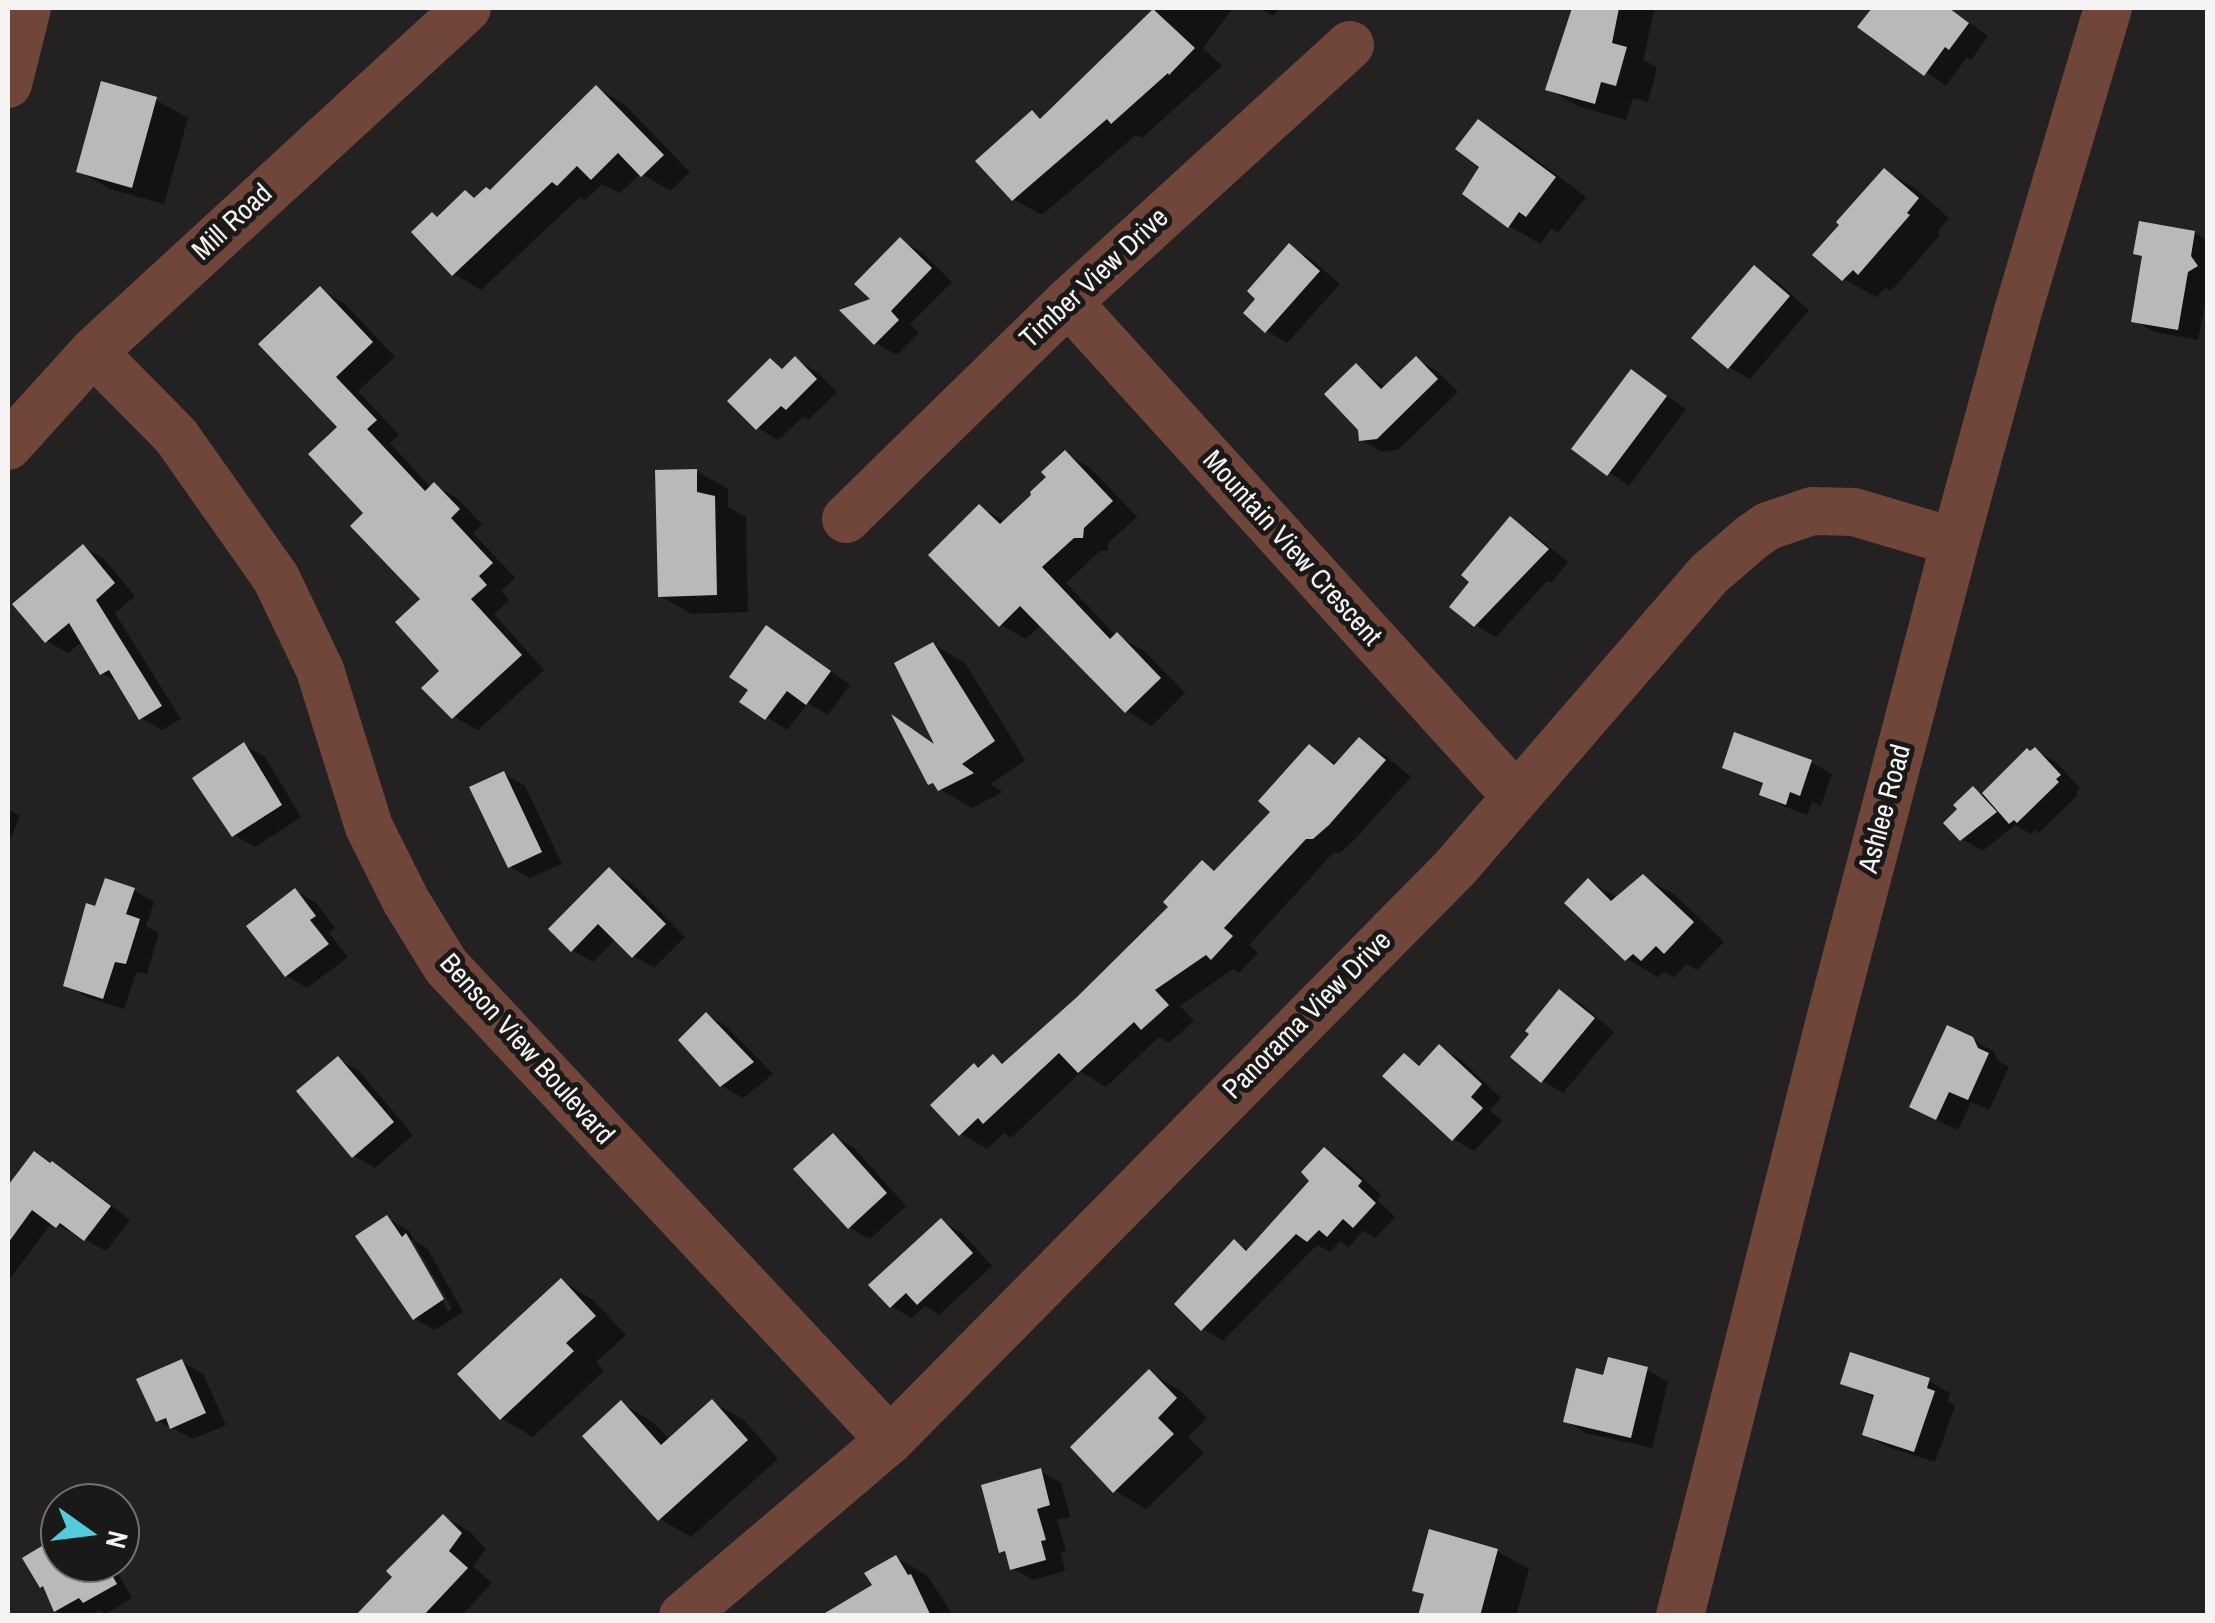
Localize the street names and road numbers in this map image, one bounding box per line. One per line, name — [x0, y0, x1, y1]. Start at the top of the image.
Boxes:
street label: Mill Road — [186, 178, 280, 268]
street label: Timber View Drive — [1014, 202, 1176, 356]
street label: Mountain View Crescent — [1195, 444, 1387, 654]
street label: Ashlee Road — [1853, 741, 1919, 877]
street label: Panorama View Drive — [1217, 925, 1399, 1107]
street label: Benson View Boulevard — [432, 948, 620, 1152]

